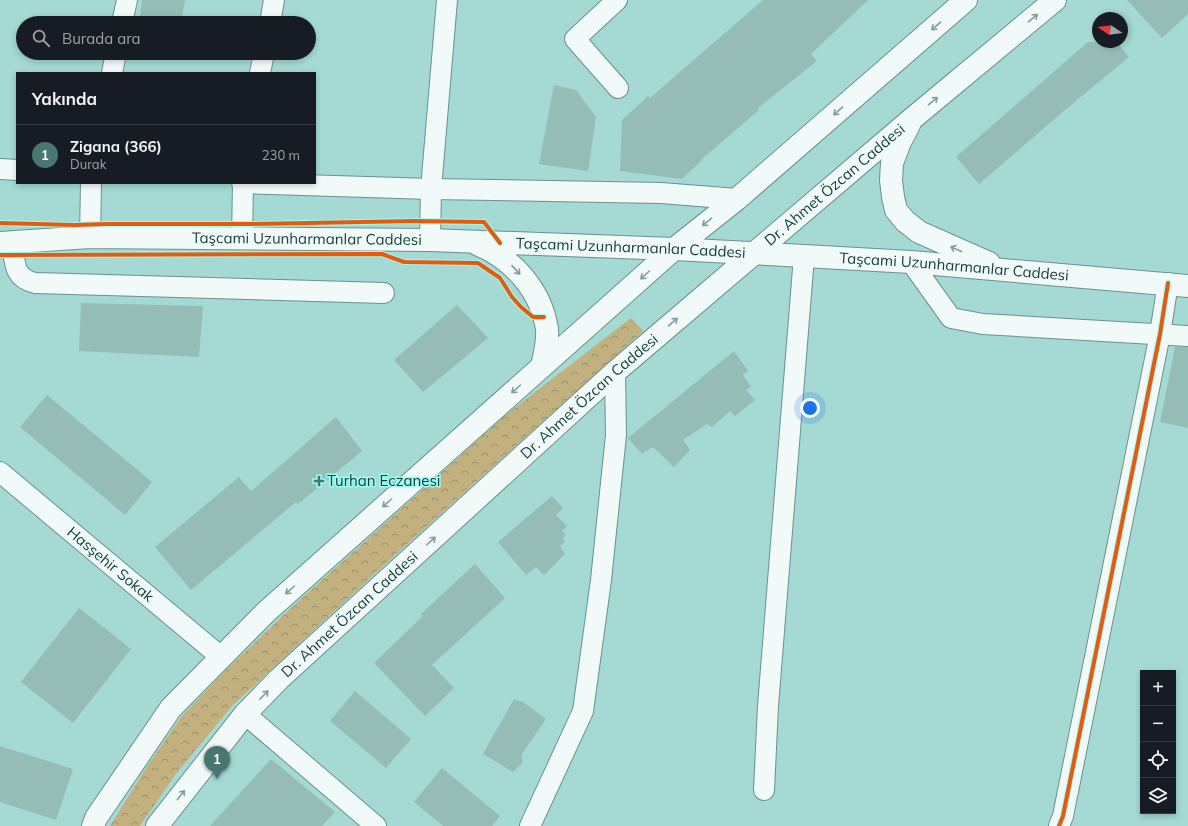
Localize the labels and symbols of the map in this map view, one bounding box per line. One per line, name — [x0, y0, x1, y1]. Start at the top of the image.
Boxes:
north arrow — [1092, 12, 1128, 48]
one-way arrow — [1028, 14, 1038, 23]
one-way arrow — [931, 21, 941, 30]
one-way arrow — [928, 97, 939, 106]
one-way arrow — [833, 106, 843, 115]
street label: Dr. Ahmet Özcan Caddesi — [760, 119, 908, 250]
one-way arrow — [702, 218, 713, 227]
street label: Taşcami Uzunharmanlar Caddesi — [192, 228, 422, 249]
street label: Taşcami Uzunharmanlar Caddesi — [515, 233, 746, 262]
one-way arrow — [950, 244, 962, 252]
street label: Taşcami Uzunharmanlar Caddesi — [839, 248, 1070, 285]
one-way arrow — [512, 265, 521, 275]
one-way arrow — [640, 270, 650, 279]
one-way arrow — [668, 318, 679, 327]
street label: Dr. Ahmet Özcan Caddesi — [516, 329, 662, 463]
one-way arrow — [511, 384, 521, 394]
your location — [800, 398, 820, 418]
place label: Turhan Eczanesi — [327, 471, 440, 490]
marker: Turhan Eczanesi — [314, 476, 324, 486]
one-way arrow — [382, 499, 393, 508]
street label: Hasşehir Sokak — [63, 522, 158, 606]
one-way arrow — [426, 536, 436, 545]
street label: Dr. Ahmet Özcan Caddesi — [277, 547, 422, 681]
one-way arrow — [286, 585, 296, 594]
one-way arrow — [259, 690, 269, 700]
pin: 1 — [204, 746, 230, 779]
one-way arrow — [177, 790, 185, 801]

